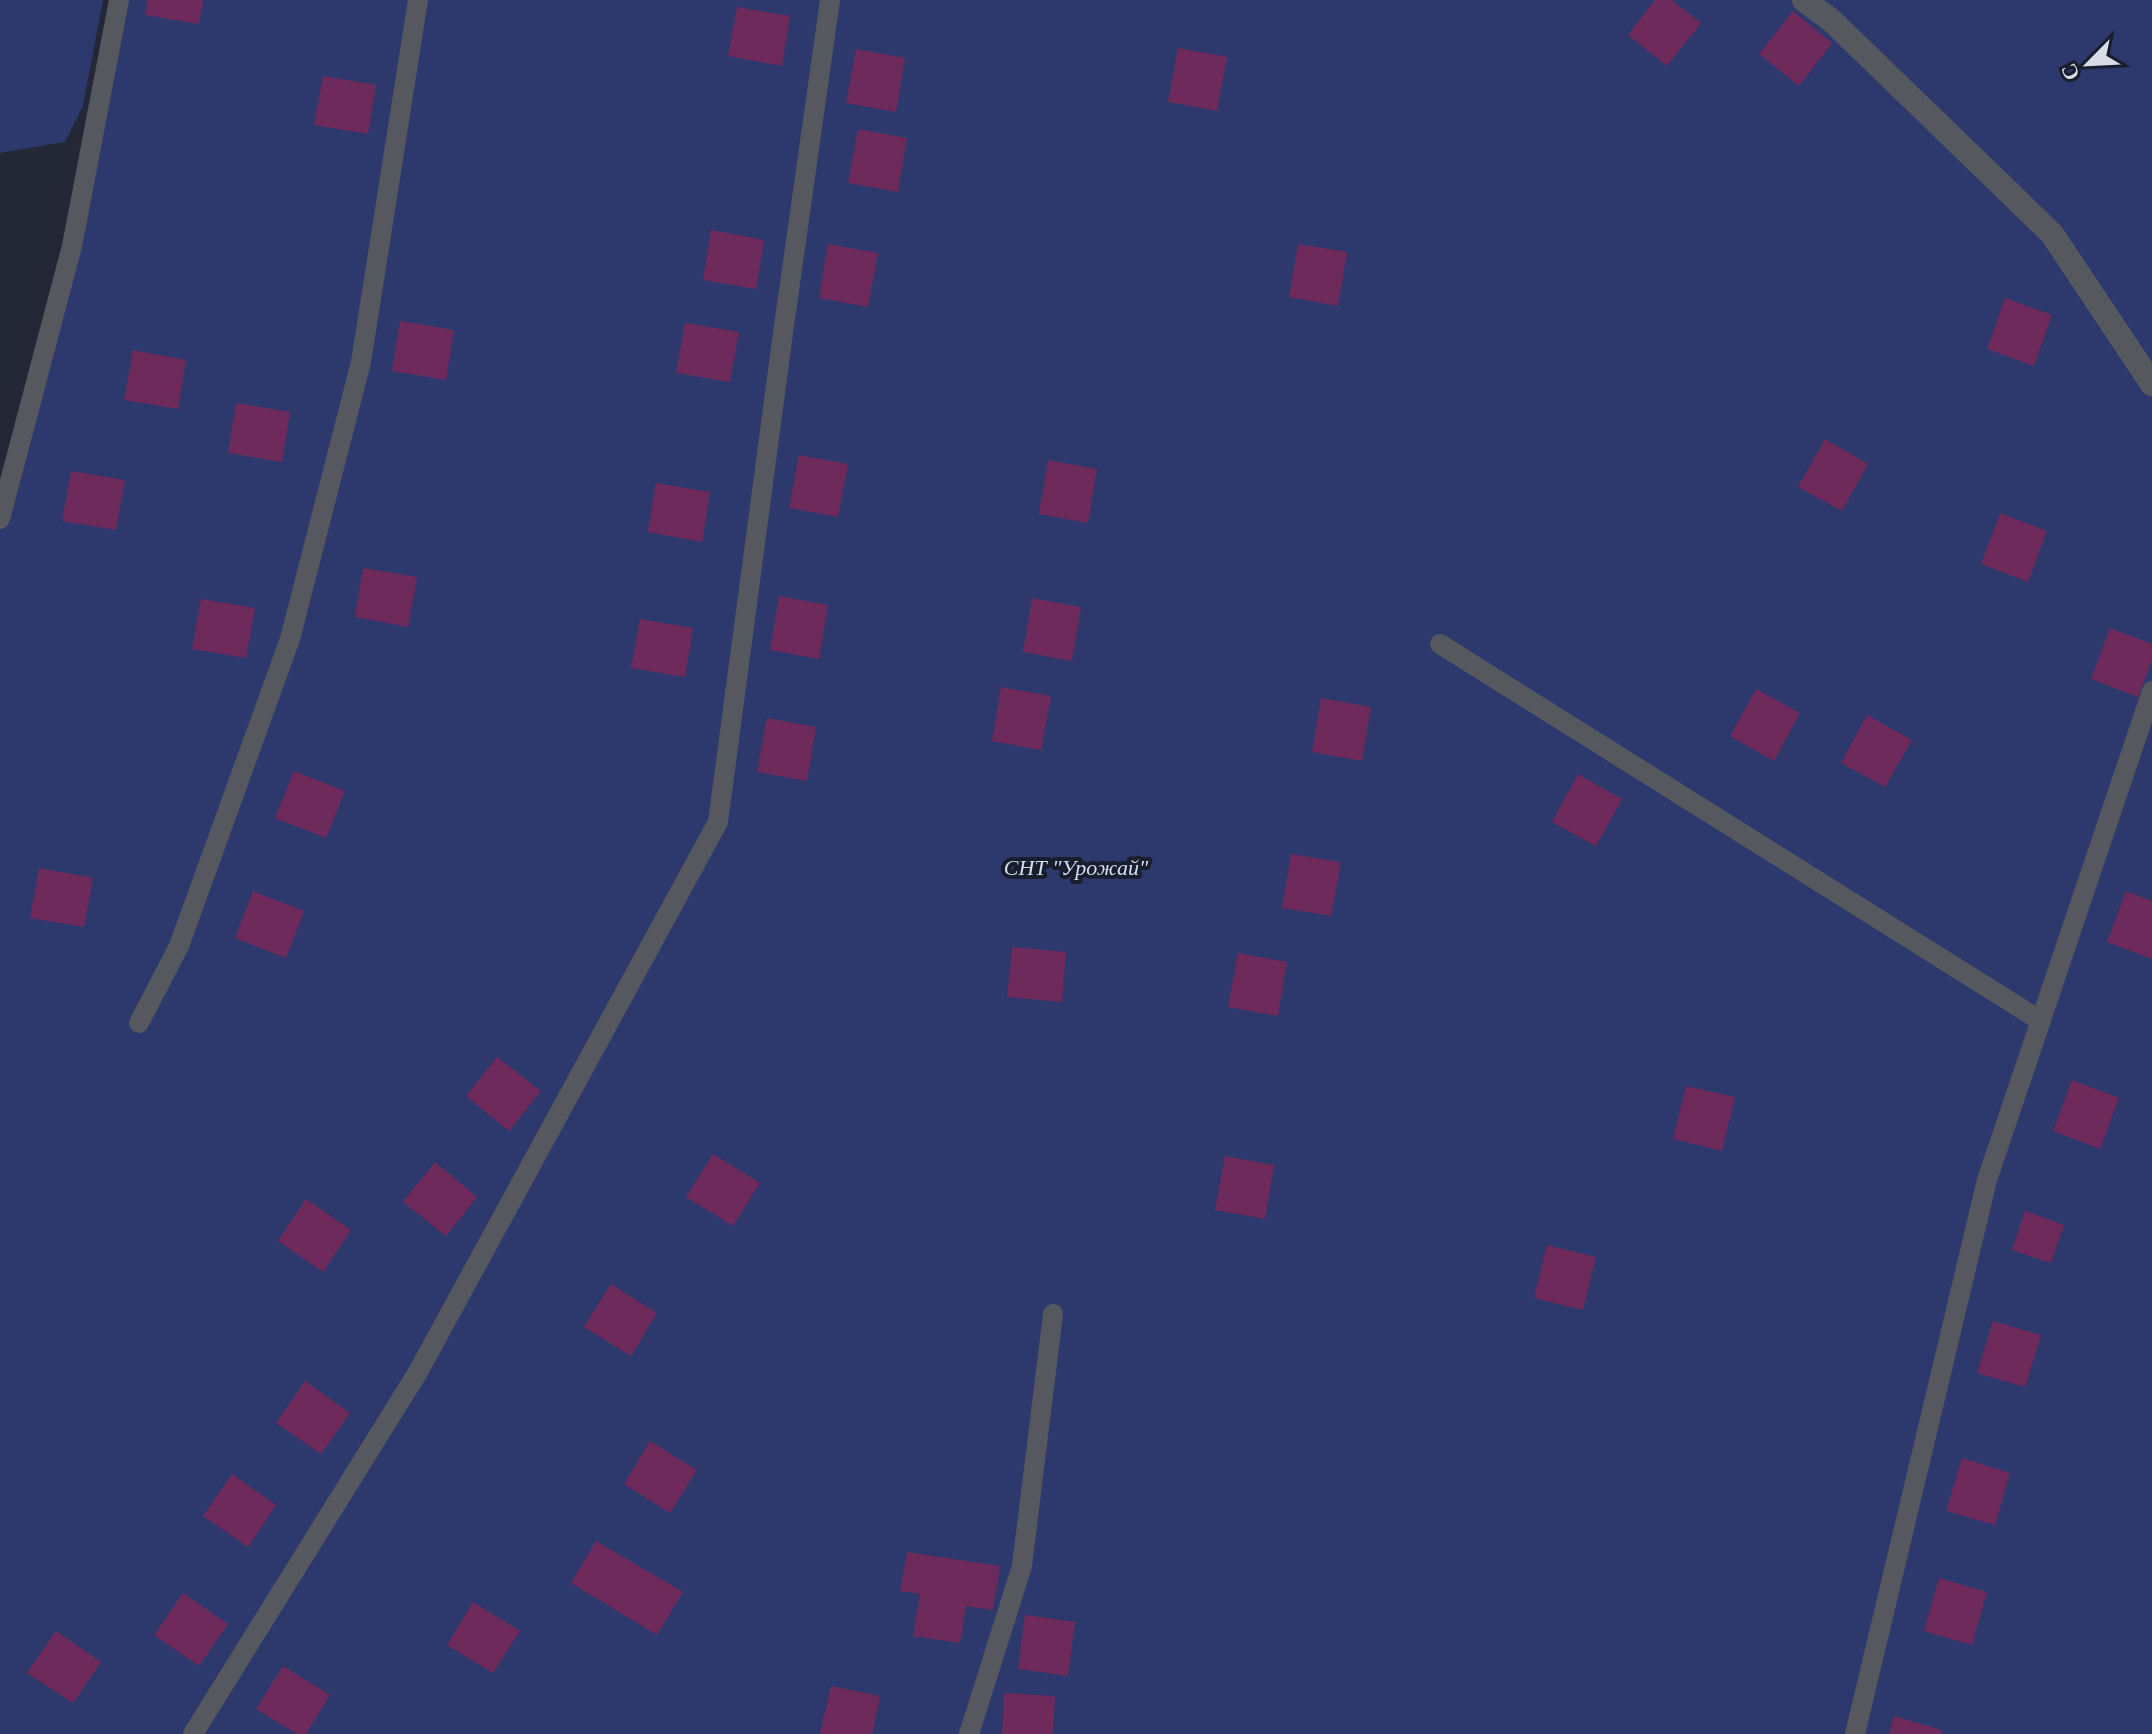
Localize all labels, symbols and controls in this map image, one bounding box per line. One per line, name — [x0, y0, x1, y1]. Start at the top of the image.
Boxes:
north arrow — [2048, 24, 2128, 104]
text: С — [2056, 60, 2085, 84]
park label: СНТ "Урожай" — [1004, 855, 1149, 880]

